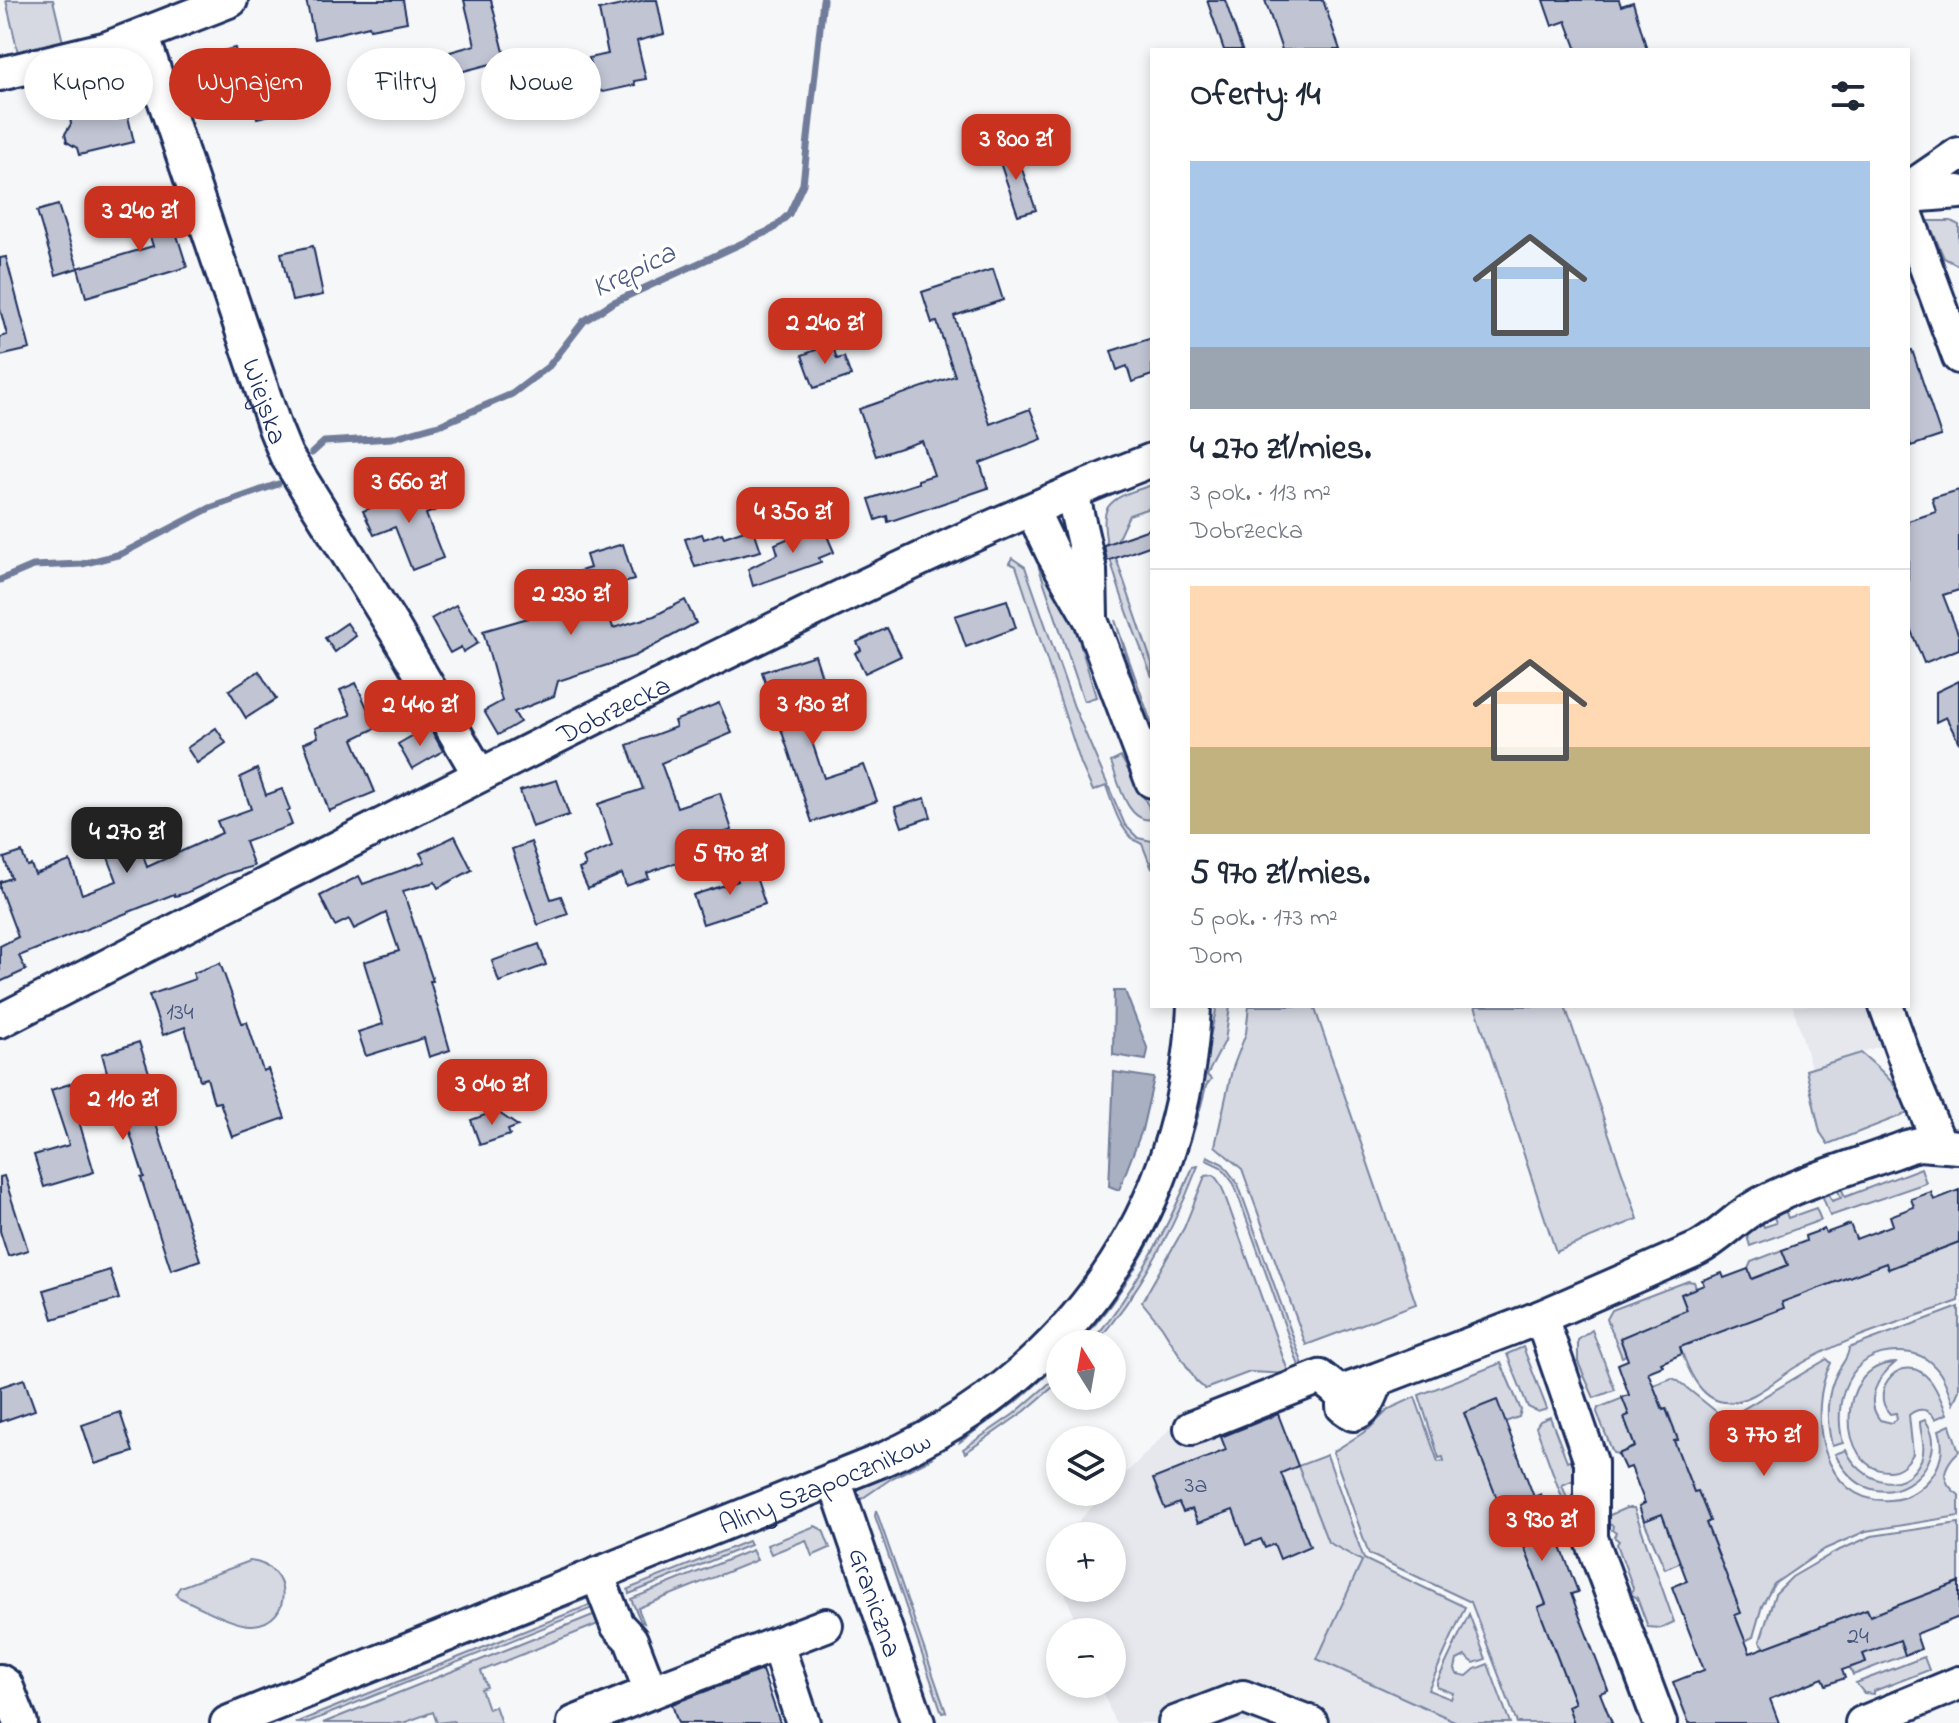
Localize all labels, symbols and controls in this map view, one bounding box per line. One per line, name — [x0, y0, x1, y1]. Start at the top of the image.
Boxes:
chip: Kupno — [24, 48, 153, 120]
chip: Wynajem — [169, 48, 331, 120]
chip: Filtry — [347, 48, 465, 120]
chip: Nowe — [481, 48, 601, 120]
text: Oferty: 14 — [1190, 71, 1320, 121]
icon: filters — [1826, 74, 1870, 118]
pin: 3 800 zł — [933, 114, 1099, 182]
text: 3 800 zł — [980, 121, 1052, 159]
pin: 3 240 zł — [57, 186, 223, 254]
text: 3 240 zł — [102, 193, 178, 231]
icon: home — [1458, 213, 1602, 357]
water label: Krępica — [585, 232, 684, 311]
pin: 2 240 zł — [742, 298, 908, 366]
text: 2 240 zł — [786, 305, 864, 343]
street label: Wiejska — [229, 354, 297, 451]
text: 4 270 zł/mies. — [1190, 425, 1371, 475]
pin: 3 660 zł — [326, 457, 492, 525]
text: 3 660 zł — [372, 464, 446, 502]
text: 3 pok. · 113 m² — [1190, 475, 1331, 513]
pin: 4 350 zł — [710, 487, 876, 555]
text: 4 350 zł — [754, 494, 832, 532]
text: Dobrzecka — [1190, 513, 1303, 551]
pin: 2 230 zł — [488, 569, 654, 637]
text: 2 230 zł — [532, 576, 610, 614]
icon: home — [1458, 638, 1602, 782]
street label: Dobrzecka — [550, 666, 678, 758]
pin: 3 130 zł — [730, 679, 896, 747]
pin: 2 440 zł — [337, 680, 503, 748]
text: 3 130 zł — [778, 686, 848, 724]
text: 2 440 zł — [382, 687, 458, 725]
pin: 4 270 zł — [44, 807, 210, 875]
text: 4 270 zł — [89, 814, 165, 852]
pin: 5 970 zł — [647, 829, 813, 897]
text: 5 970 zł — [693, 836, 767, 874]
text: 5 970 zł/mies. — [1190, 850, 1370, 900]
text: 5 pok. · 173 m² — [1190, 900, 1338, 938]
text: Dom — [1190, 938, 1243, 976]
house number: 134 — [166, 996, 194, 1031]
pin: 3 040 zł — [409, 1059, 575, 1127]
text: 3 040 zł — [455, 1066, 529, 1104]
pin: 2 110 zł — [40, 1074, 206, 1142]
text: 2 110 zł — [88, 1081, 158, 1119]
north arrow — [1046, 1330, 1126, 1410]
map controls — [1046, 1330, 1126, 1698]
pin: 3 770 zł — [1681, 1410, 1847, 1478]
text: 3 770 zł — [1727, 1417, 1801, 1455]
street label: Aliny Szapocznikow — [713, 1422, 939, 1547]
button: layers — [1046, 1426, 1126, 1506]
house number: 3a — [1185, 1469, 1207, 1504]
pin: 3 930 zł — [1459, 1495, 1625, 1563]
text: 3 930 zł — [1507, 1502, 1577, 1540]
button: + — [1046, 1522, 1126, 1602]
street label: Graniczna — [835, 1543, 911, 1663]
button: − — [1046, 1618, 1126, 1698]
house number: 24 — [1847, 1620, 1869, 1655]

